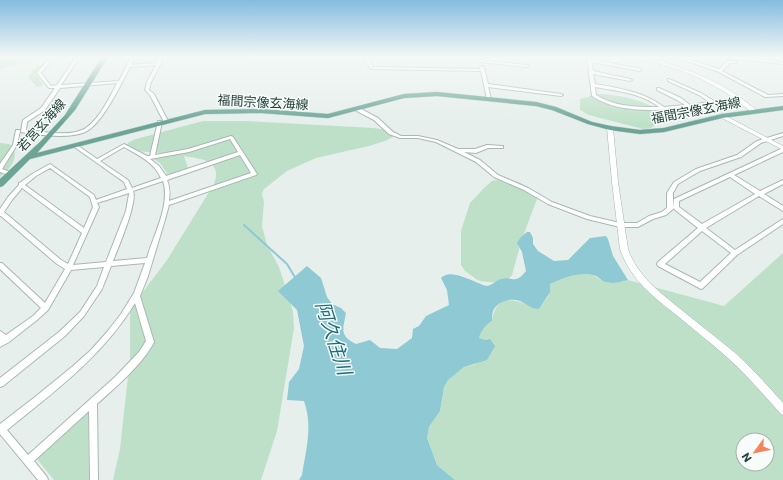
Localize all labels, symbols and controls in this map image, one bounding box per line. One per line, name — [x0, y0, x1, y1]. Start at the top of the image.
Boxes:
street label: 福間宗像玄海線 — [217, 92, 309, 112]
street label: 福間宗像玄海線 — [650, 93, 742, 127]
street label: 若宮玄海線 — [13, 95, 69, 155]
water label: 阿久住川 — [312, 298, 358, 379]
north arrow — [735, 432, 775, 472]
text: N — [738, 451, 754, 465]

